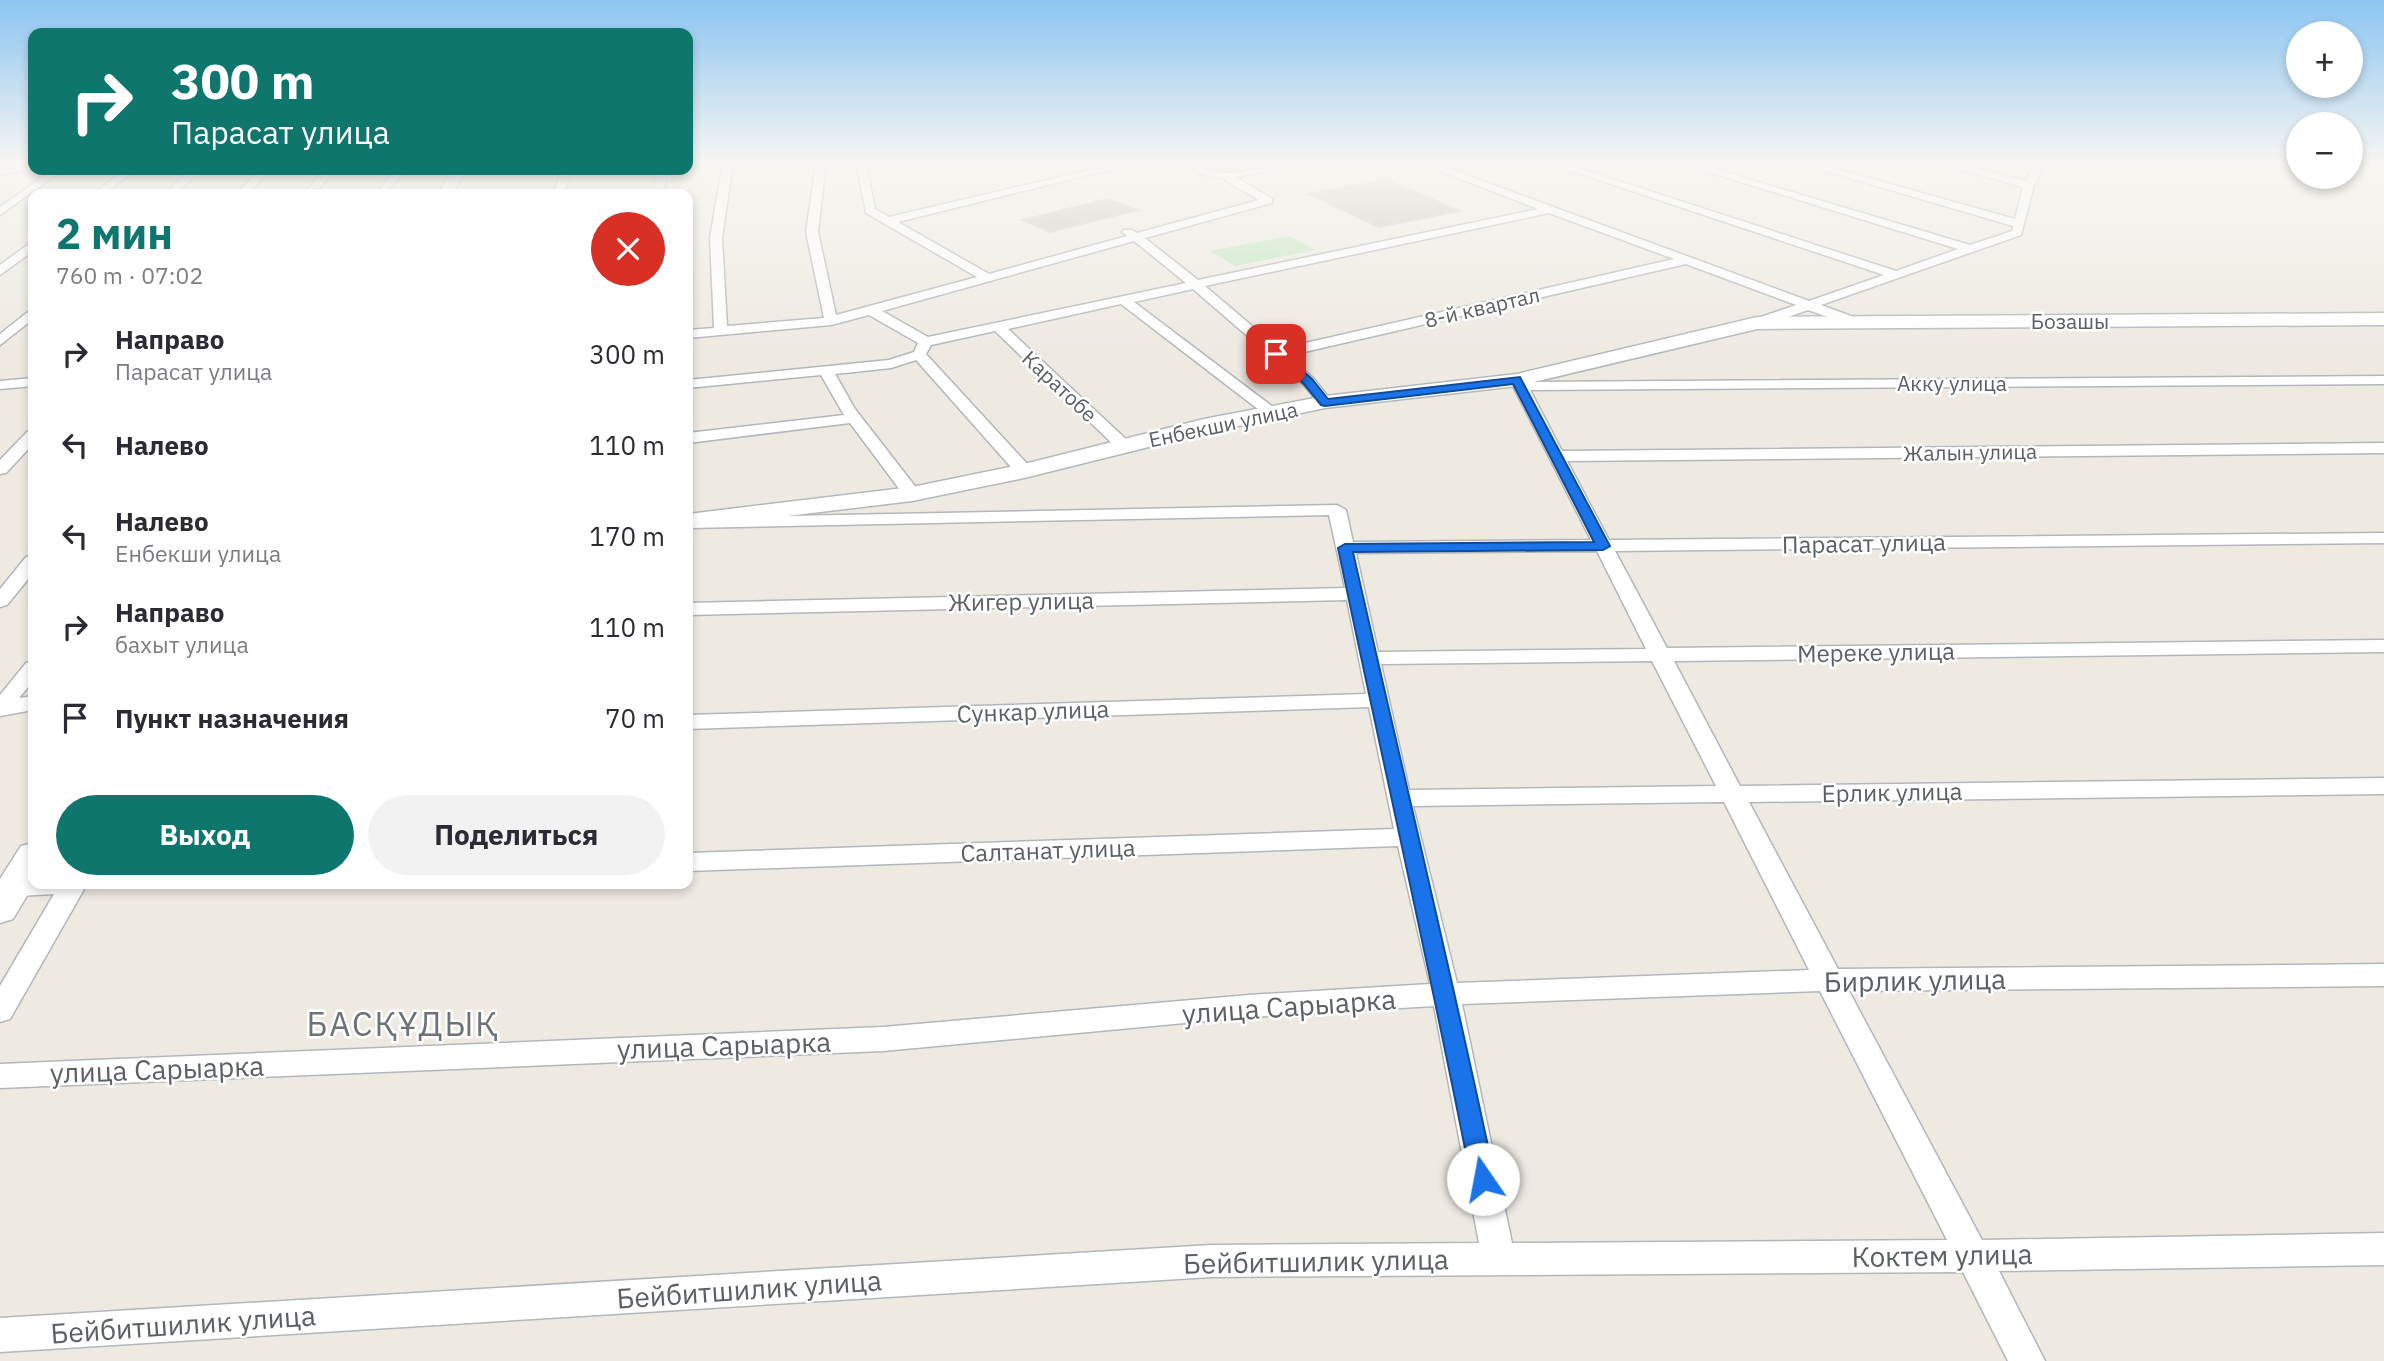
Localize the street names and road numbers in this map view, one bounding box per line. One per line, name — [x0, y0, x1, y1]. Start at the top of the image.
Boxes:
street label: 8-й квартал — [1422, 280, 1542, 334]
street label: Бозашы — [2031, 307, 2109, 335]
street label: Каратобе — [1016, 344, 1104, 428]
street label: Акку улица — [1897, 369, 2007, 397]
street label: Енбекши улица — [1146, 395, 1300, 453]
street label: Жалын улица — [1903, 437, 2037, 467]
street label: Парасат улица — [1782, 526, 1946, 560]
street label: Жигер улица — [947, 584, 1095, 618]
street label: Мереке улица — [1797, 635, 1955, 669]
street label: Сункар улица — [956, 692, 1110, 730]
street label: Ерлик улица — [1821, 775, 1963, 809]
street label: Салтанат улица — [960, 831, 1136, 869]
street label: Бирлик улица — [1824, 960, 2007, 1000]
street label: улица Сарыарка — [1181, 980, 1397, 1032]
street label: улица Сарыарка — [616, 1023, 832, 1067]
street label: улица Сарыарка — [49, 1047, 265, 1091]
street label: Коктем улица — [1851, 1235, 2033, 1275]
street label: Бейбитшилик улица — [1183, 1240, 1449, 1282]
street label: Бейбитшилик улица — [615, 1261, 883, 1317]
street label: Бейбитшилик улица — [49, 1296, 317, 1352]

